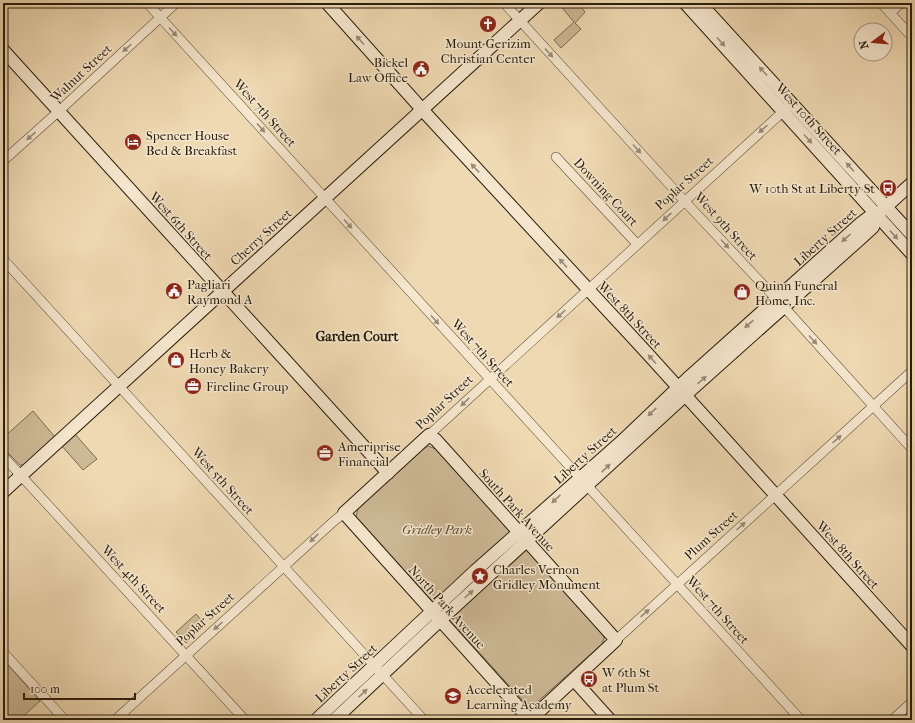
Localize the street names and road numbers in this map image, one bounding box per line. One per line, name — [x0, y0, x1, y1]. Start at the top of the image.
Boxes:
street label: Walnut Street — [47, 41, 115, 106]
street label: West 7th Street — [230, 75, 300, 150]
street label: West 10th Street — [772, 79, 845, 158]
street label: Poplar Street — [652, 153, 717, 213]
street label: Downing Court — [571, 155, 642, 229]
street label: West 6th Street — [146, 188, 216, 263]
street label: West 9th Street — [691, 188, 761, 263]
street label: Cherry Street — [227, 205, 295, 269]
street label: Liberty Street — [791, 205, 860, 269]
street label: West 8th Street — [594, 278, 665, 352]
street label: West 7th Street — [448, 315, 518, 390]
street label: Poplar Street — [412, 371, 476, 432]
street label: Liberty Street — [551, 423, 620, 487]
street label: West 5th Street — [188, 444, 257, 518]
street label: South Park Avenue — [476, 466, 558, 555]
street label: Plum Street — [681, 507, 741, 563]
street label: West 8th Street — [813, 517, 883, 592]
street label: West 4th Street — [98, 541, 169, 616]
street label: North Park Avenue — [406, 562, 489, 652]
street label: West 7th Street — [683, 572, 753, 647]
street label: Poplar Street — [173, 589, 238, 649]
street label: Liberty Street — [312, 640, 380, 705]

